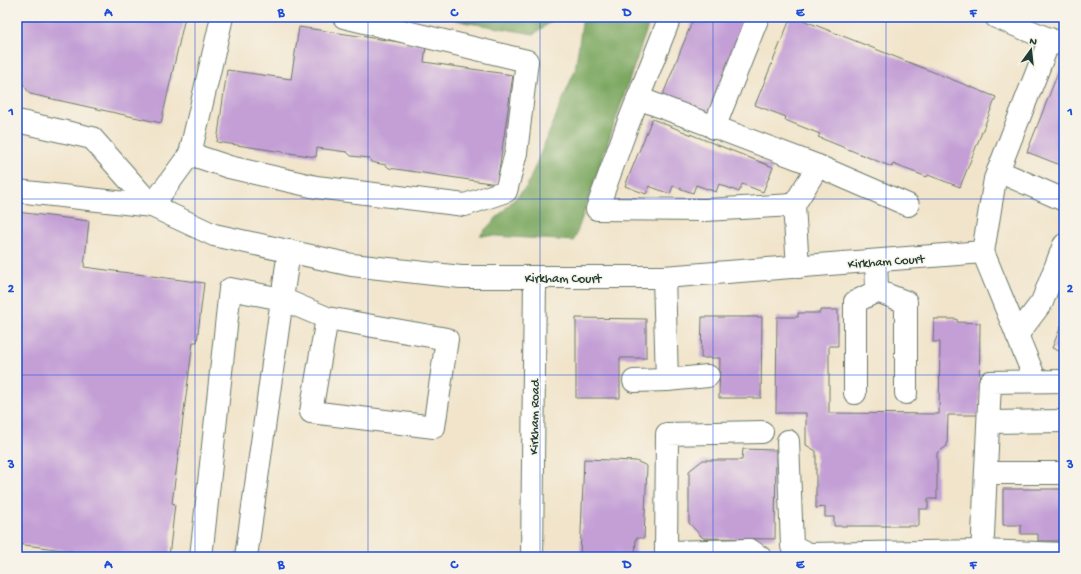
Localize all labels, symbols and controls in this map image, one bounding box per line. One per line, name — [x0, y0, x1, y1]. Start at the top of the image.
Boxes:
text: A — [103, 6, 113, 21]
text: B — [277, 6, 286, 21]
text: C — [449, 6, 459, 21]
text: D — [622, 6, 632, 21]
text: E — [796, 6, 805, 21]
text: F — [969, 6, 978, 21]
north arrow — [1011, 30, 1051, 70]
text: N — [1028, 36, 1038, 49]
text: 1 — [7, 105, 14, 120]
text: 1 — [1066, 105, 1073, 120]
street label: Kirkham Court — [847, 252, 927, 273]
street label: Kirkham Court — [525, 272, 603, 287]
text: 2 — [8, 282, 15, 297]
text: 2 — [1067, 282, 1074, 297]
street label: Kirkham Road — [527, 378, 544, 455]
text: 3 — [7, 458, 15, 473]
text: 3 — [1066, 458, 1074, 473]
text: A — [103, 558, 113, 573]
text: B — [277, 558, 286, 573]
text: C — [449, 558, 459, 573]
text: D — [622, 558, 632, 573]
text: E — [796, 558, 805, 573]
text: F — [969, 558, 978, 573]

